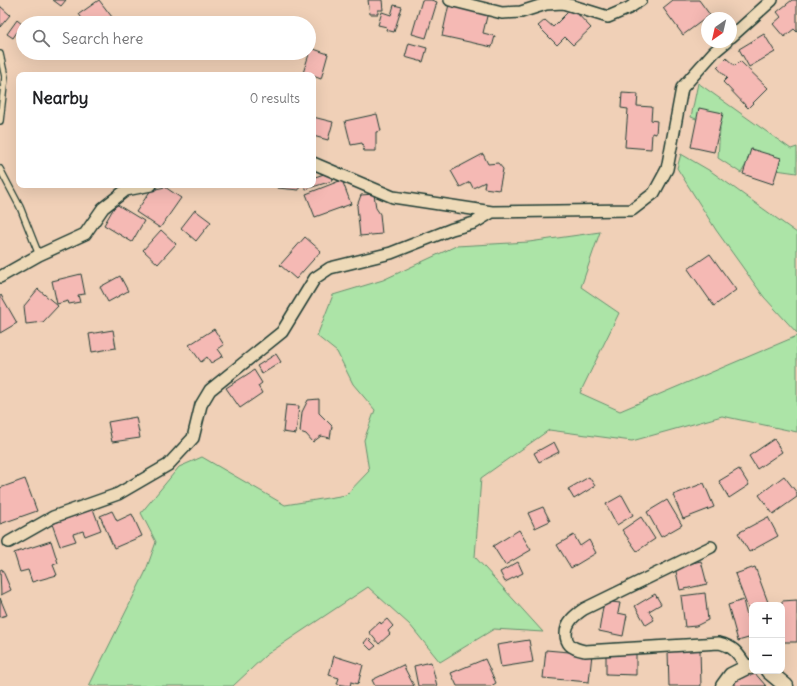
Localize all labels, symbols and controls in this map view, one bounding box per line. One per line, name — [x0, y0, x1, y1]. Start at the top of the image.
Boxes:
north arrow — [701, 12, 737, 48]
search box — [16, 16, 316, 60]
icon: search — [30, 27, 52, 49]
text: Search here — [62, 29, 143, 48]
text: Nearby — [32, 87, 88, 109]
text: 0 results — [250, 90, 300, 107]
map controls — [749, 602, 785, 674]
button: + — [749, 602, 785, 638]
button: − — [749, 638, 785, 674]

